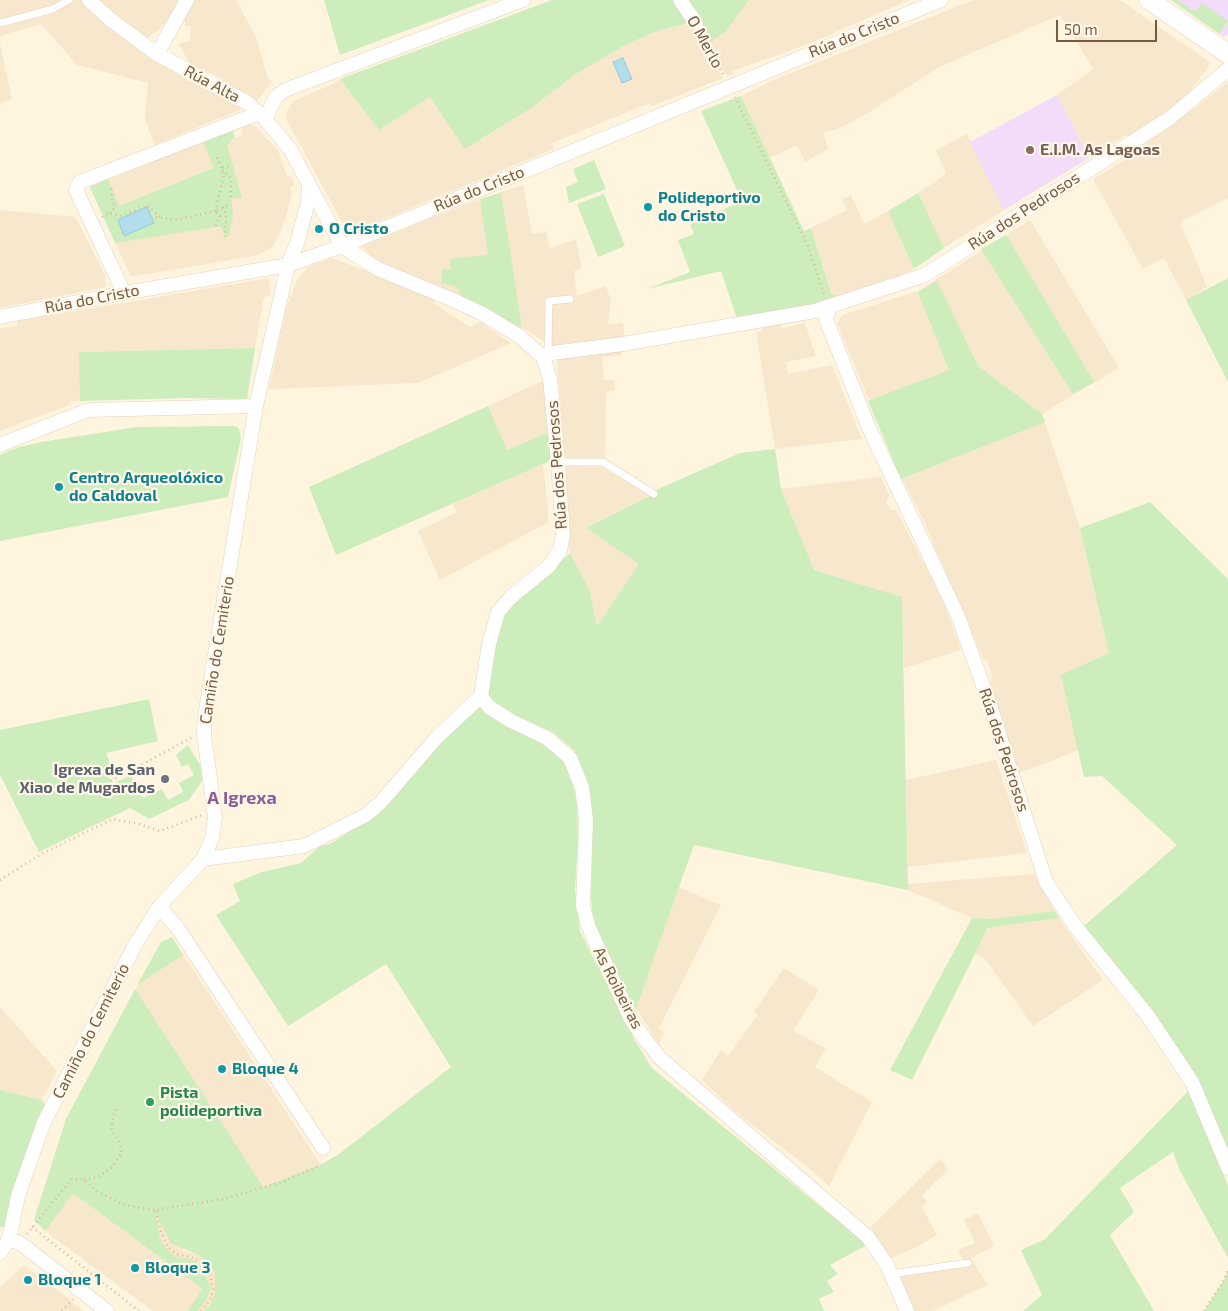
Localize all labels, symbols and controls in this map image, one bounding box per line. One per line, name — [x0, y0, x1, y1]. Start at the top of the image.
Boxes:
street label: Rúa do Cristo — [806, 8, 902, 62]
scale bar — [1058, 10, 1159, 42]
street label: O Merlo — [683, 12, 727, 72]
text: 50 m — [1064, 20, 1098, 38]
street label: Rúa Alta — [181, 61, 243, 107]
place label: E.I.M. As Lagoas — [1040, 140, 1160, 160]
marker: E.I.M. As Lagoas — [1024, 144, 1036, 156]
street label: Rúa do Cristo — [431, 162, 527, 216]
street label: Rúa dos Pedrosos — [965, 168, 1083, 254]
place label: Polideportivo do Cristo — [658, 188, 761, 226]
marker: Polideportivo do Cristo — [642, 201, 654, 213]
place label: O Cristo — [329, 219, 389, 239]
marker: O Cristo — [313, 223, 325, 235]
street label: Rúa do Cristo — [43, 280, 141, 318]
street label: Rúa dos Pedrosos — [543, 400, 571, 530]
place label: Centro Arqueolóxico do Caldoval — [69, 468, 223, 506]
marker: Centro Arqueolóxico do Caldoval — [53, 481, 65, 493]
street label: Camiño do Cemiterio — [196, 575, 238, 725]
street label: Rúa dos Pedrosos — [975, 686, 1033, 814]
place label: Igrexa de San Xiao de Mugardos — [20, 760, 155, 798]
marker: Igrexa de San Xiao de Mugardos — [159, 773, 171, 785]
district label: A Igrexa — [207, 787, 277, 809]
street label: As Roibeiras — [589, 944, 647, 1032]
street label: Camiño do Cemiterio — [49, 960, 133, 1102]
place label: Bloque 4 — [232, 1059, 299, 1079]
marker: Bloque 4 — [216, 1063, 228, 1075]
place label: Pista polideportiva — [160, 1083, 262, 1121]
marker: Pista polideportiva — [144, 1096, 156, 1108]
place label: Bloque 3 — [145, 1258, 210, 1278]
marker: Bloque 3 — [129, 1262, 141, 1274]
place label: Bloque 1 — [38, 1270, 101, 1290]
marker: Bloque 1 — [22, 1274, 34, 1286]

